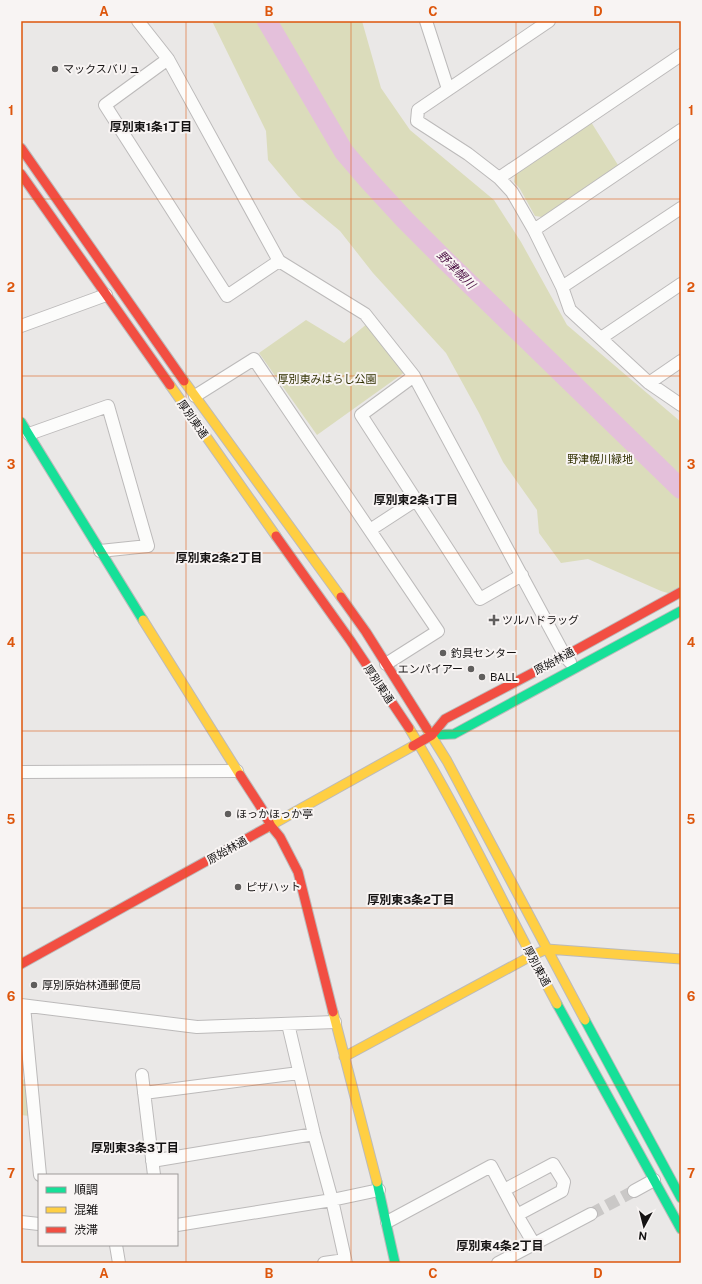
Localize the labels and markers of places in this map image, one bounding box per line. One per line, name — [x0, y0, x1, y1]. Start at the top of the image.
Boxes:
place label: マックスバリュ — [63, 63, 140, 75]
marker: マックスバリュ — [50, 64, 60, 74]
place label: ツルハドラッグ — [502, 614, 579, 626]
marker: ツルハドラッグ — [489, 615, 499, 625]
place label: 釣具センター — [451, 647, 517, 659]
marker: 釣具センター — [438, 648, 448, 658]
place label: エンパイアー — [398, 663, 463, 675]
marker: エンパイアー — [466, 664, 476, 674]
place label: BALL — [490, 671, 518, 683]
marker: BALL — [477, 672, 487, 682]
place label: ほっかほっか亭 — [236, 808, 313, 820]
marker: ほっかほっか亭 — [223, 809, 233, 819]
place label: ピザハット — [246, 881, 301, 893]
marker: ピザハット — [233, 882, 243, 892]
place label: 厚別原始林通郵便局 — [42, 979, 141, 991]
marker: 厚別原始林通郵便局 — [29, 980, 39, 990]

